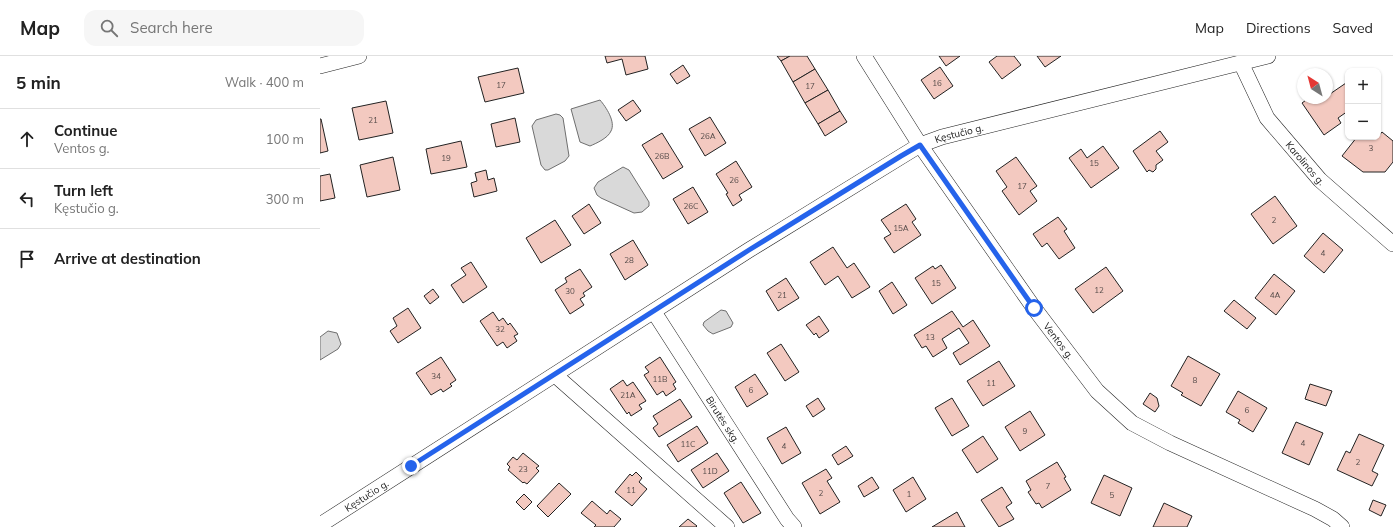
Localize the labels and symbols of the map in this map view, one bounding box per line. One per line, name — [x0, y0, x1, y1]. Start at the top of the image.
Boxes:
north arrow — [1297, 68, 1333, 104]
house number: 16 — [932, 78, 942, 88]
house number: 17 — [496, 80, 506, 90]
house number: 17 — [805, 81, 815, 91]
house number: 21 — [368, 115, 378, 125]
street label: Kęstučio g. — [933, 121, 985, 146]
house number: 26A — [700, 131, 716, 141]
street label: Karolinos g. — [1283, 139, 1327, 188]
house number: 3 — [1369, 143, 1374, 153]
house number: 26B — [654, 151, 670, 161]
house number: 19 — [441, 153, 451, 163]
house number: 15 — [1089, 158, 1099, 168]
house number: 26 — [729, 175, 739, 185]
house number: 17 — [1017, 181, 1027, 191]
house number: 26C — [683, 201, 699, 211]
house number: 2 — [1272, 215, 1277, 225]
house number: 15A — [893, 223, 909, 233]
house number: 4 — [1321, 248, 1326, 258]
house number: 28 — [624, 255, 634, 265]
house number: 15 — [931, 278, 941, 288]
house number: 12 — [1094, 285, 1104, 295]
house number: 30 — [565, 286, 575, 296]
house number: 21 — [777, 290, 787, 300]
house number: 4A — [1270, 290, 1280, 300]
route start — [1025, 299, 1043, 317]
street label: Ventos g. — [1040, 320, 1076, 362]
house number: 32 — [495, 324, 505, 334]
house number: 13 — [925, 332, 935, 342]
house number: 34 — [431, 371, 441, 381]
house number: 11B — [652, 374, 668, 384]
house number: 8 — [1193, 375, 1198, 385]
house number: 11 — [986, 378, 996, 388]
house number: 6 — [749, 385, 754, 395]
house number: 21A — [620, 390, 636, 400]
street label: Birutės skg. — [703, 394, 743, 446]
house number: 6 — [1245, 405, 1250, 415]
house number: 9 — [1023, 426, 1028, 436]
house number: 4 — [1301, 438, 1306, 448]
house number: 11C — [680, 439, 696, 449]
house number: 4 — [782, 441, 787, 451]
route end — [402, 457, 420, 475]
house number: 2 — [1356, 457, 1361, 467]
house number: 23 — [518, 464, 528, 474]
house number: 11D — [702, 466, 718, 476]
street label: Kęstučio g. — [342, 477, 391, 515]
house number: 7 — [1046, 481, 1051, 491]
house number: 11 — [626, 485, 636, 495]
house number: 2 — [819, 488, 824, 498]
house number: 1 — [907, 489, 912, 499]
house number: 5 — [1110, 490, 1115, 500]

